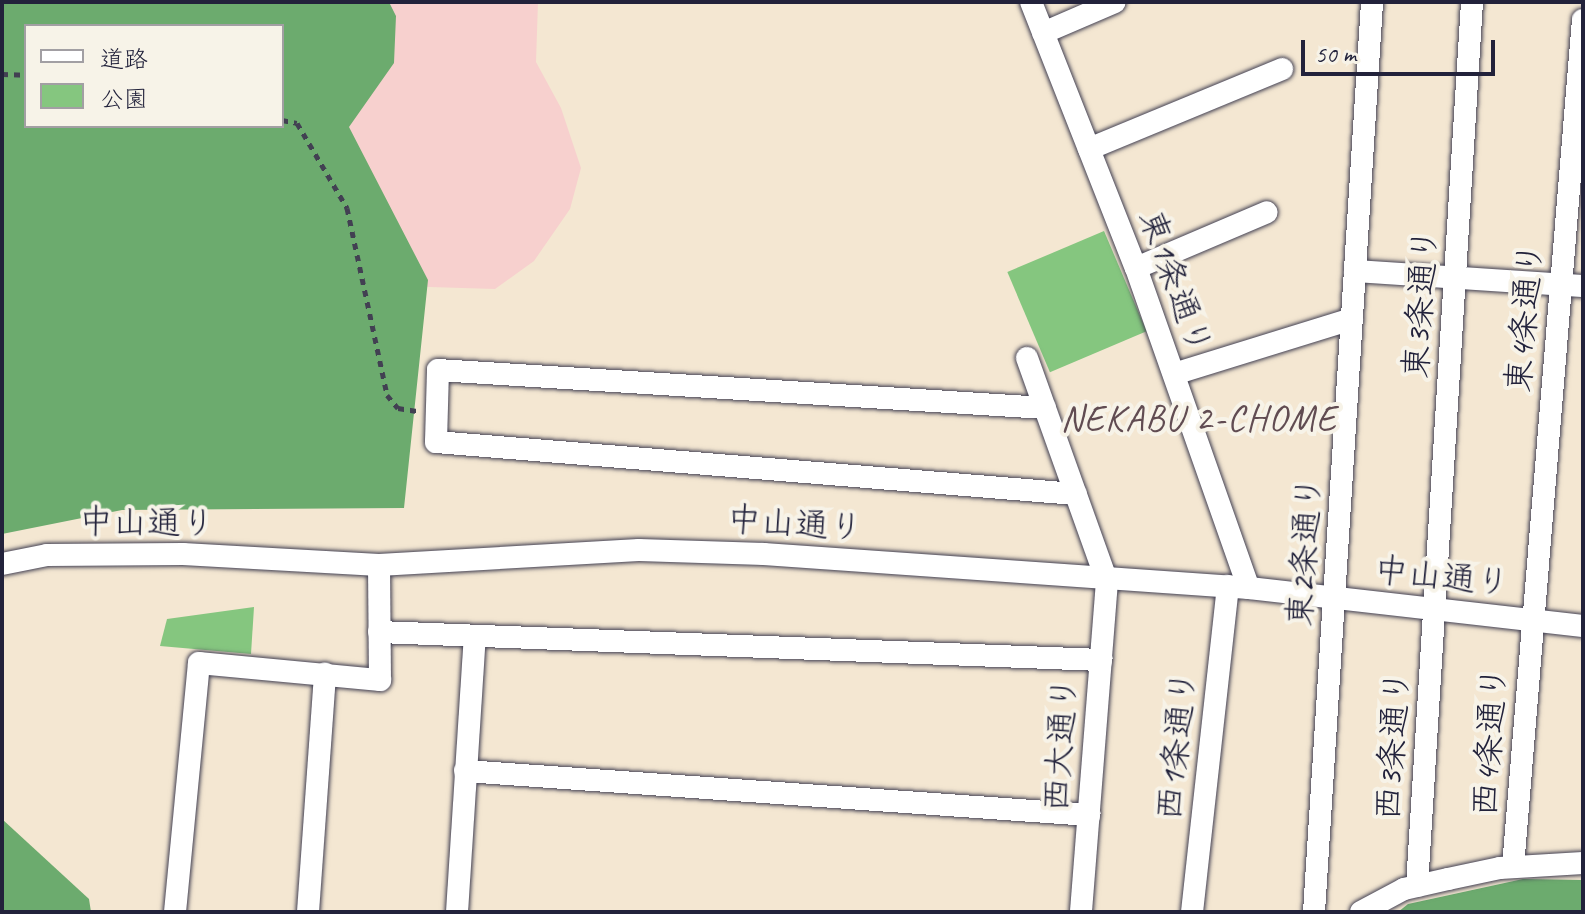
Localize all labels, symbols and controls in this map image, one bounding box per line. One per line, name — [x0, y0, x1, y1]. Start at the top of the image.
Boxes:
legend — [24, 24, 284, 128]
scale bar — [1305, 24, 1499, 74]
text: 50 m — [1315, 39, 1356, 69]
text: 道路 — [100, 44, 148, 74]
text: 公園 — [100, 84, 148, 114]
street label: 東1条通り — [1131, 204, 1221, 360]
street label: 東3条通り — [1394, 226, 1446, 380]
street label: 東4条通り — [1497, 240, 1551, 394]
district label: NEKABU 2-CHOME — [1061, 397, 1337, 441]
street label: 東2条通り — [1278, 474, 1330, 628]
street label: 中山通り — [726, 498, 864, 548]
street label: 中山通り — [79, 500, 215, 544]
street label: 中山通り — [1372, 549, 1512, 603]
street label: 西4条通り — [1463, 664, 1515, 818]
street label: 西1条通り — [1148, 668, 1204, 822]
street label: 西3条通り — [1366, 668, 1418, 822]
street label: 西大通り — [1035, 675, 1085, 813]

